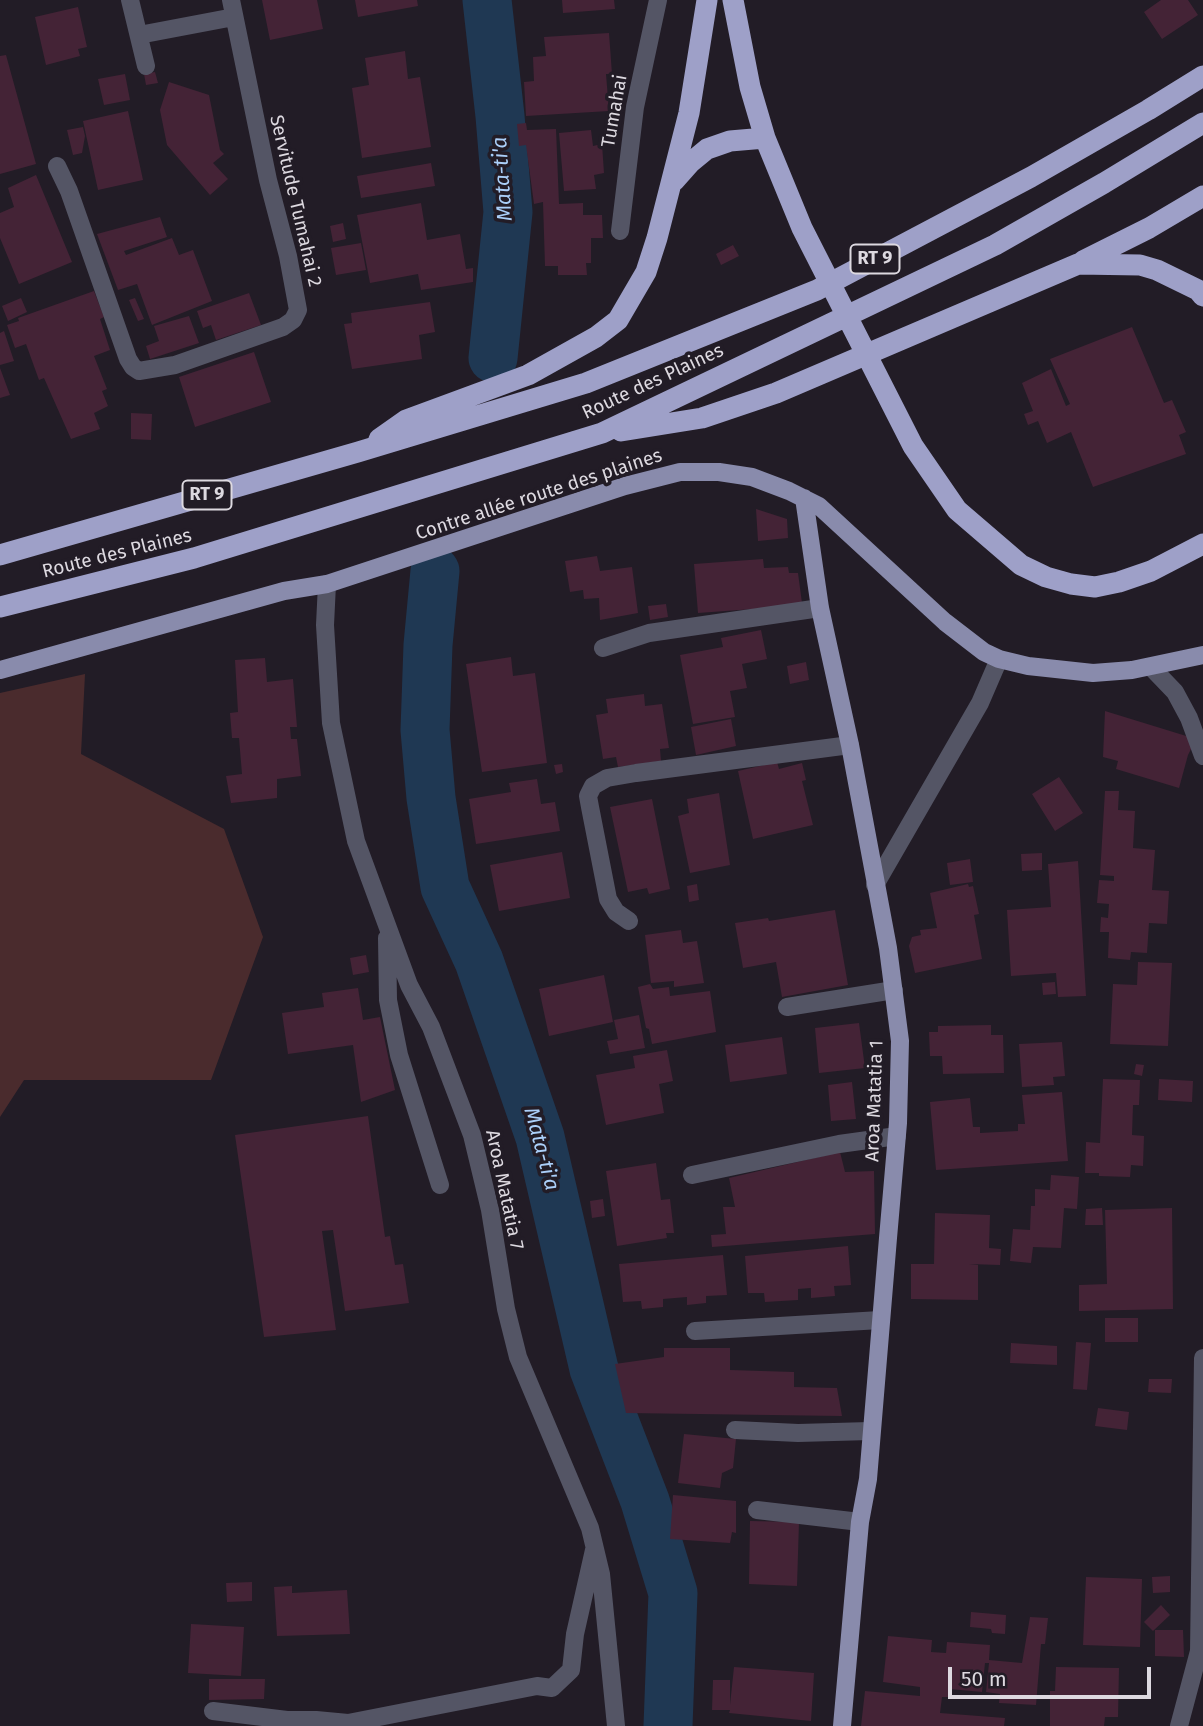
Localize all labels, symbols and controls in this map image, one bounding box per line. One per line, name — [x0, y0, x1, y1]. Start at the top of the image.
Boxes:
street label: Tumahai — [597, 73, 633, 149]
street label: Servitude Tumahai 2 — [264, 113, 326, 289]
water label: Mata-ti'a — [487, 136, 519, 222]
road number: RT 9 — [850, 244, 900, 274]
street label: Route des Plaines — [579, 339, 727, 425]
street label: Contre allée route des plaines — [413, 444, 665, 546]
road number: RT 9 — [182, 480, 232, 509]
street label: Route des Plaines — [40, 524, 194, 584]
street label: Aroa Matatia 1 — [861, 1040, 889, 1162]
water label: Mata-ti'a — [518, 1105, 564, 1193]
street label: Aroa Matatia 7 — [480, 1128, 528, 1252]
scale bar — [951, 1652, 1154, 1696]
text: 50 m — [961, 1666, 1007, 1692]

